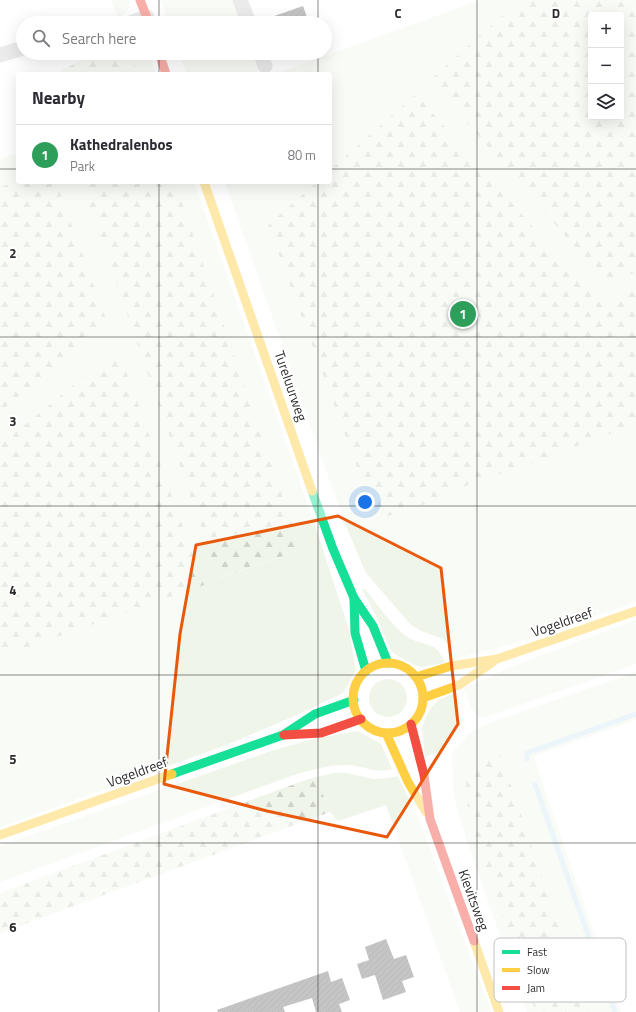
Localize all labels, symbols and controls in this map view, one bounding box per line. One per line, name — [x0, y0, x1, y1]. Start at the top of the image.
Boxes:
text: C — [394, 3, 402, 23]
text: D — [552, 3, 560, 23]
map controls — [588, 12, 624, 120]
button: + — [588, 12, 624, 48]
search box — [16, 16, 332, 60]
icon: search — [30, 27, 52, 49]
text: Search here — [62, 27, 136, 50]
button: − — [588, 48, 624, 84]
button: layers — [588, 84, 624, 120]
text: Nearby — [32, 85, 85, 111]
text: Kathedralenbos — [70, 133, 173, 156]
text: 1 — [41, 145, 49, 165]
text: 80 m — [288, 145, 316, 165]
text: Park — [70, 156, 95, 176]
text: 2 — [9, 243, 17, 263]
pin: 1 — [450, 299, 476, 329]
street label: Tureluurweg — [270, 348, 313, 424]
text: 3 — [9, 411, 17, 431]
your location — [355, 492, 375, 512]
text: 4 — [9, 580, 17, 600]
street label: Vogeldreef — [528, 601, 596, 642]
text: 5 — [9, 749, 17, 769]
street label: Vogeldreef — [103, 751, 171, 792]
street label: Kievitsweg — [454, 866, 495, 934]
text: 6 — [9, 917, 17, 937]
legend — [494, 938, 626, 1002]
text: Fast — [527, 944, 547, 960]
text: Slow — [527, 962, 550, 978]
text: Jam — [527, 980, 545, 996]

